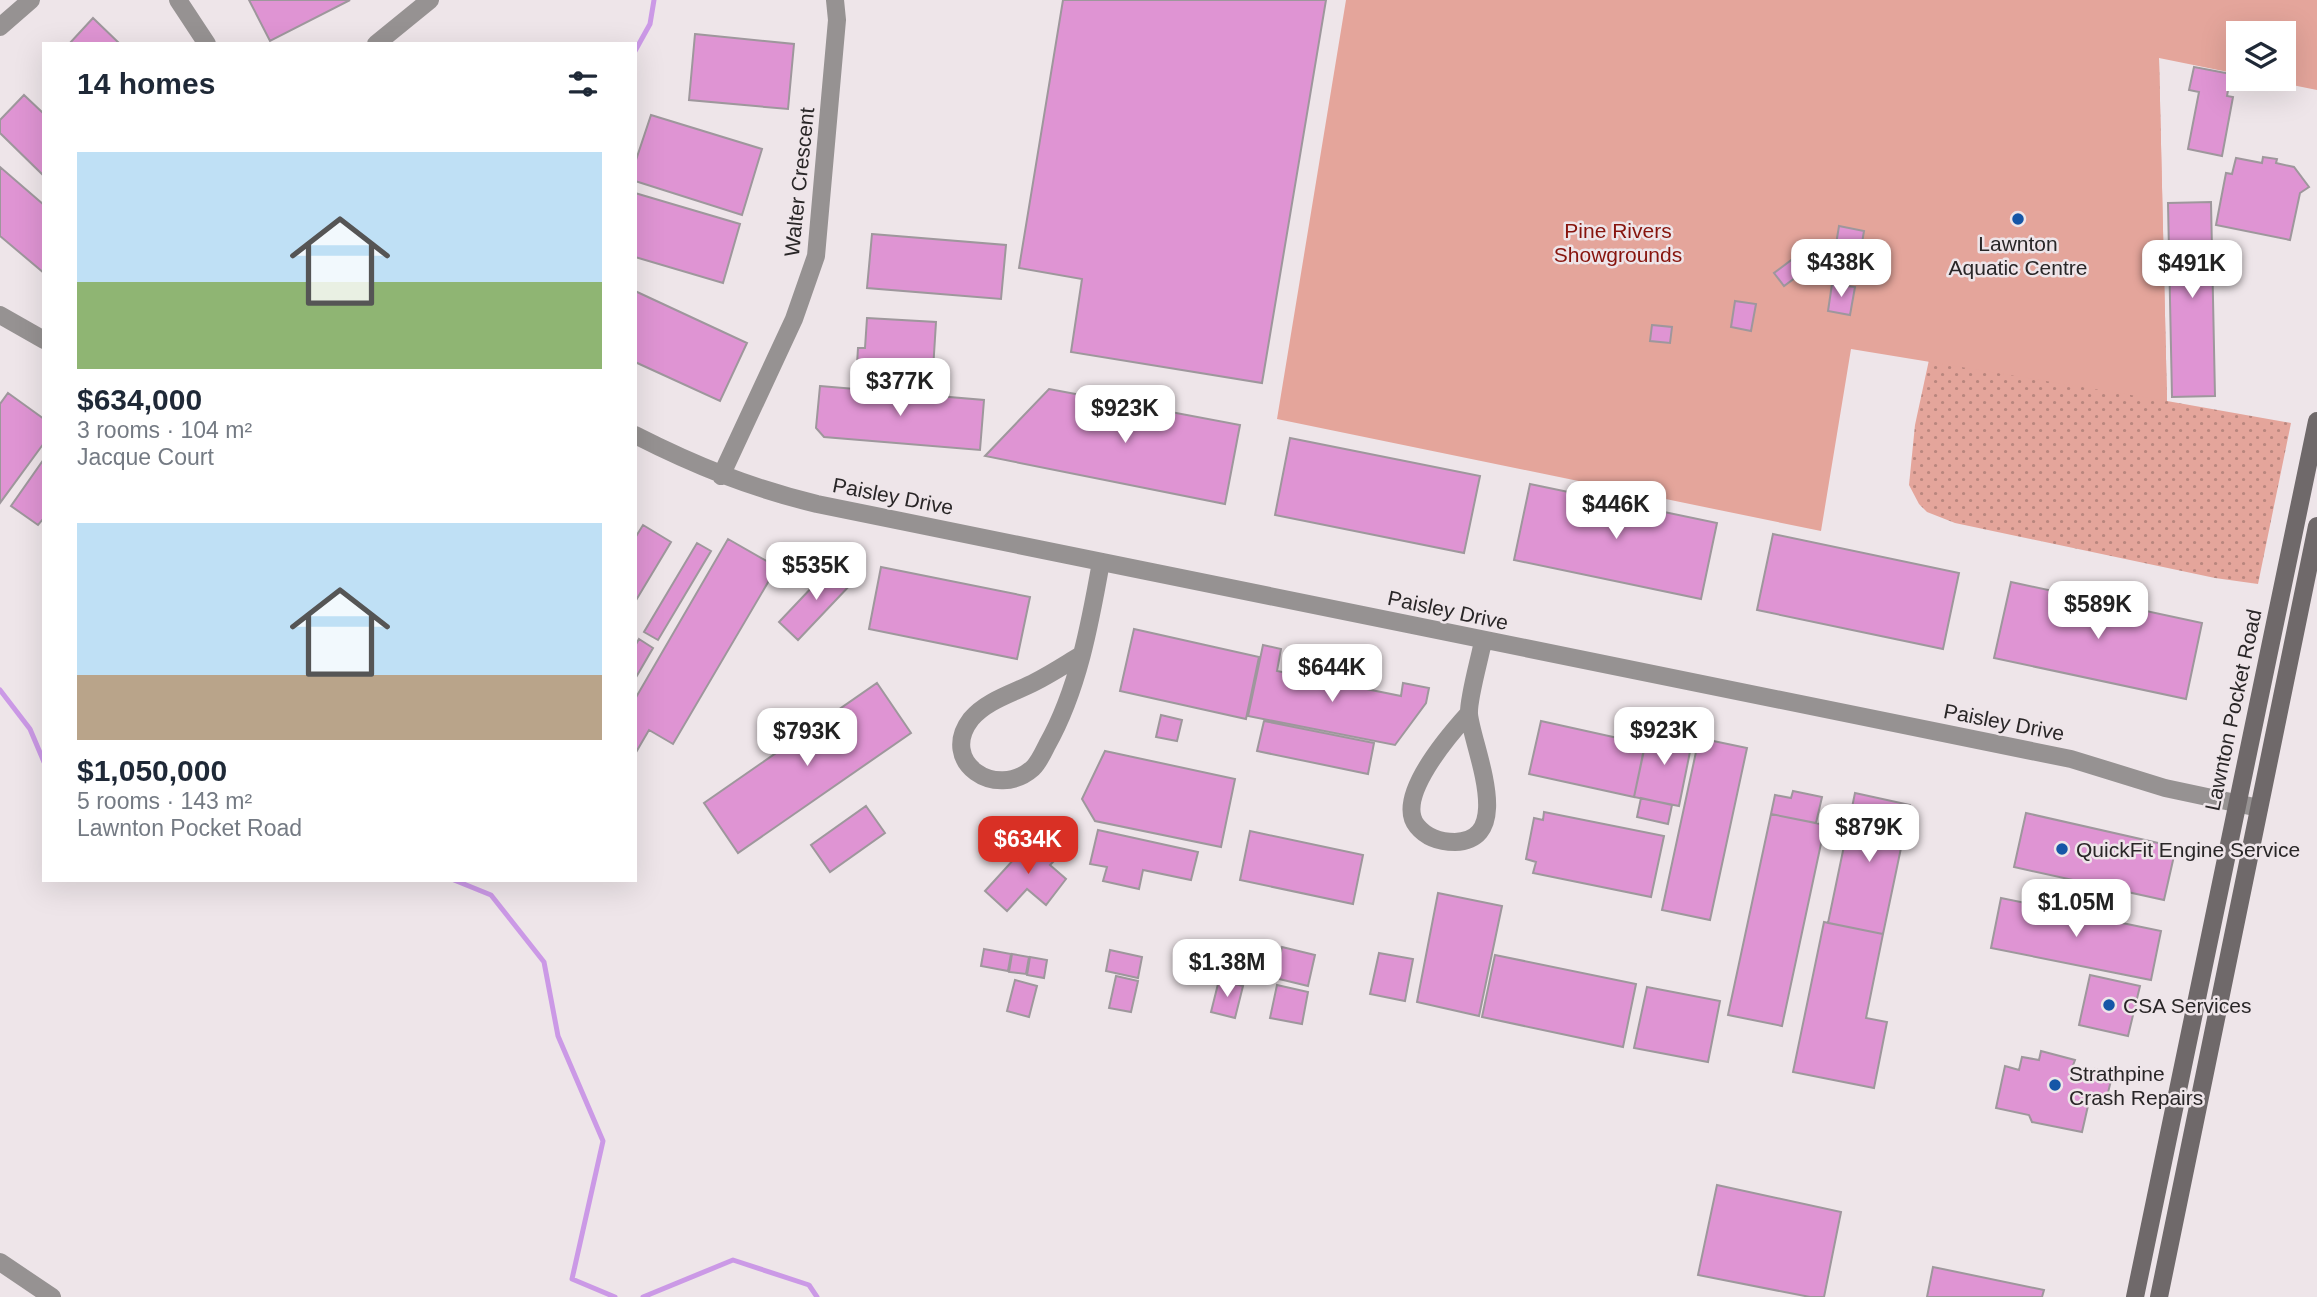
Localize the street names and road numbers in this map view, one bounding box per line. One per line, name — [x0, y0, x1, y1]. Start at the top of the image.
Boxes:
street label: Walter Crescent — [780, 106, 818, 258]
street label: Paisley Drive — [831, 473, 955, 519]
street label: Paisley Drive — [1386, 586, 1510, 634]
street label: Lawnton Pocket Road — [2200, 607, 2266, 813]
street label: Paisley Drive — [1942, 699, 2066, 745]

